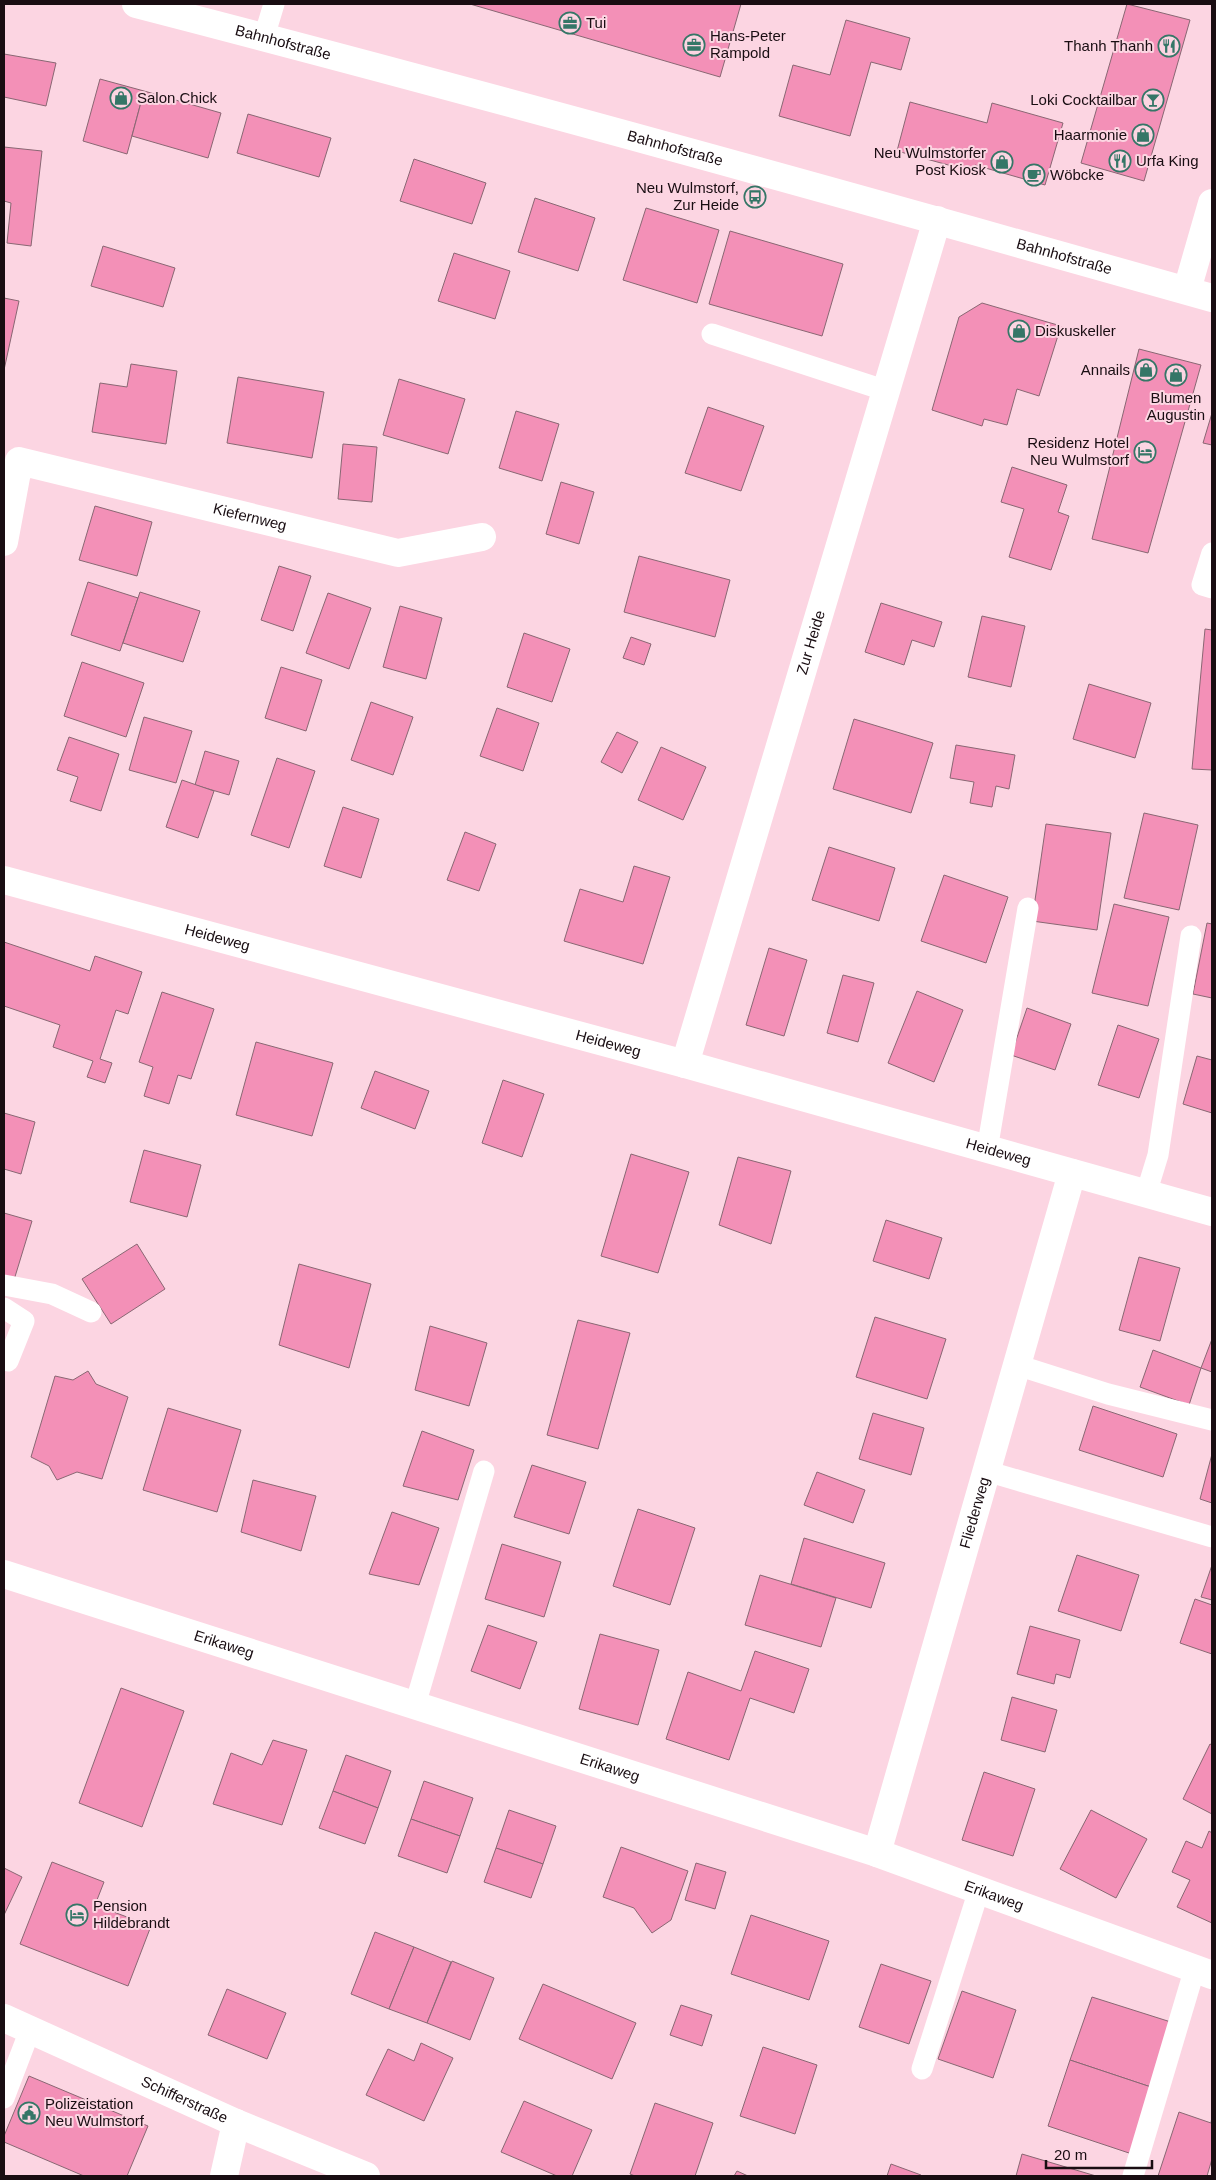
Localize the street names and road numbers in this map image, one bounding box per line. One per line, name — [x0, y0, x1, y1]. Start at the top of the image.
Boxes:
street label: Bahnhofstraße — [233, 21, 333, 63]
street label: Bahnhofstraße — [625, 126, 725, 169]
street label: Bahnhofstraße — [1015, 234, 1114, 277]
street label: Kiefernweg — [212, 499, 289, 534]
street label: Zur Heide — [793, 608, 828, 676]
street label: Heideweg — [183, 920, 252, 954]
street label: Heideweg — [574, 1026, 643, 1060]
street label: Heideweg — [964, 1134, 1033, 1169]
street label: Fliederweg — [956, 1475, 992, 1550]
street label: Erikaweg — [192, 1626, 256, 1661]
street label: Erikaweg — [578, 1750, 642, 1785]
street label: Erikaweg — [962, 1877, 1026, 1914]
street label: Schifferstraße — [139, 2072, 231, 2126]

